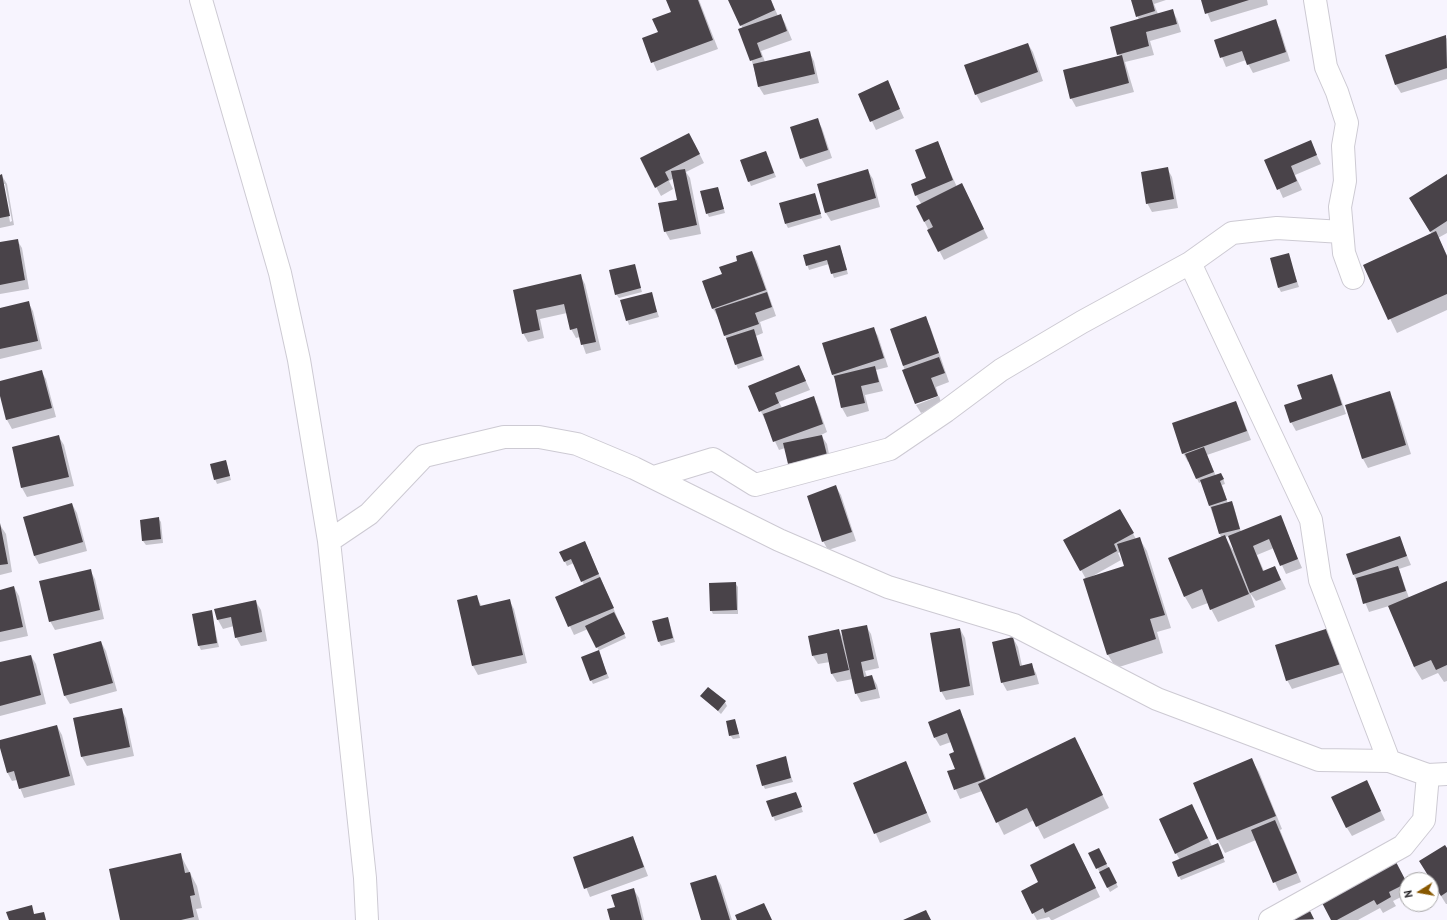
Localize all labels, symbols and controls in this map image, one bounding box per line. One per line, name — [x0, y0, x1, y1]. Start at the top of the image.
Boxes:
north arrow — [1399, 872, 1439, 912]
text: N — [1401, 889, 1416, 899]

